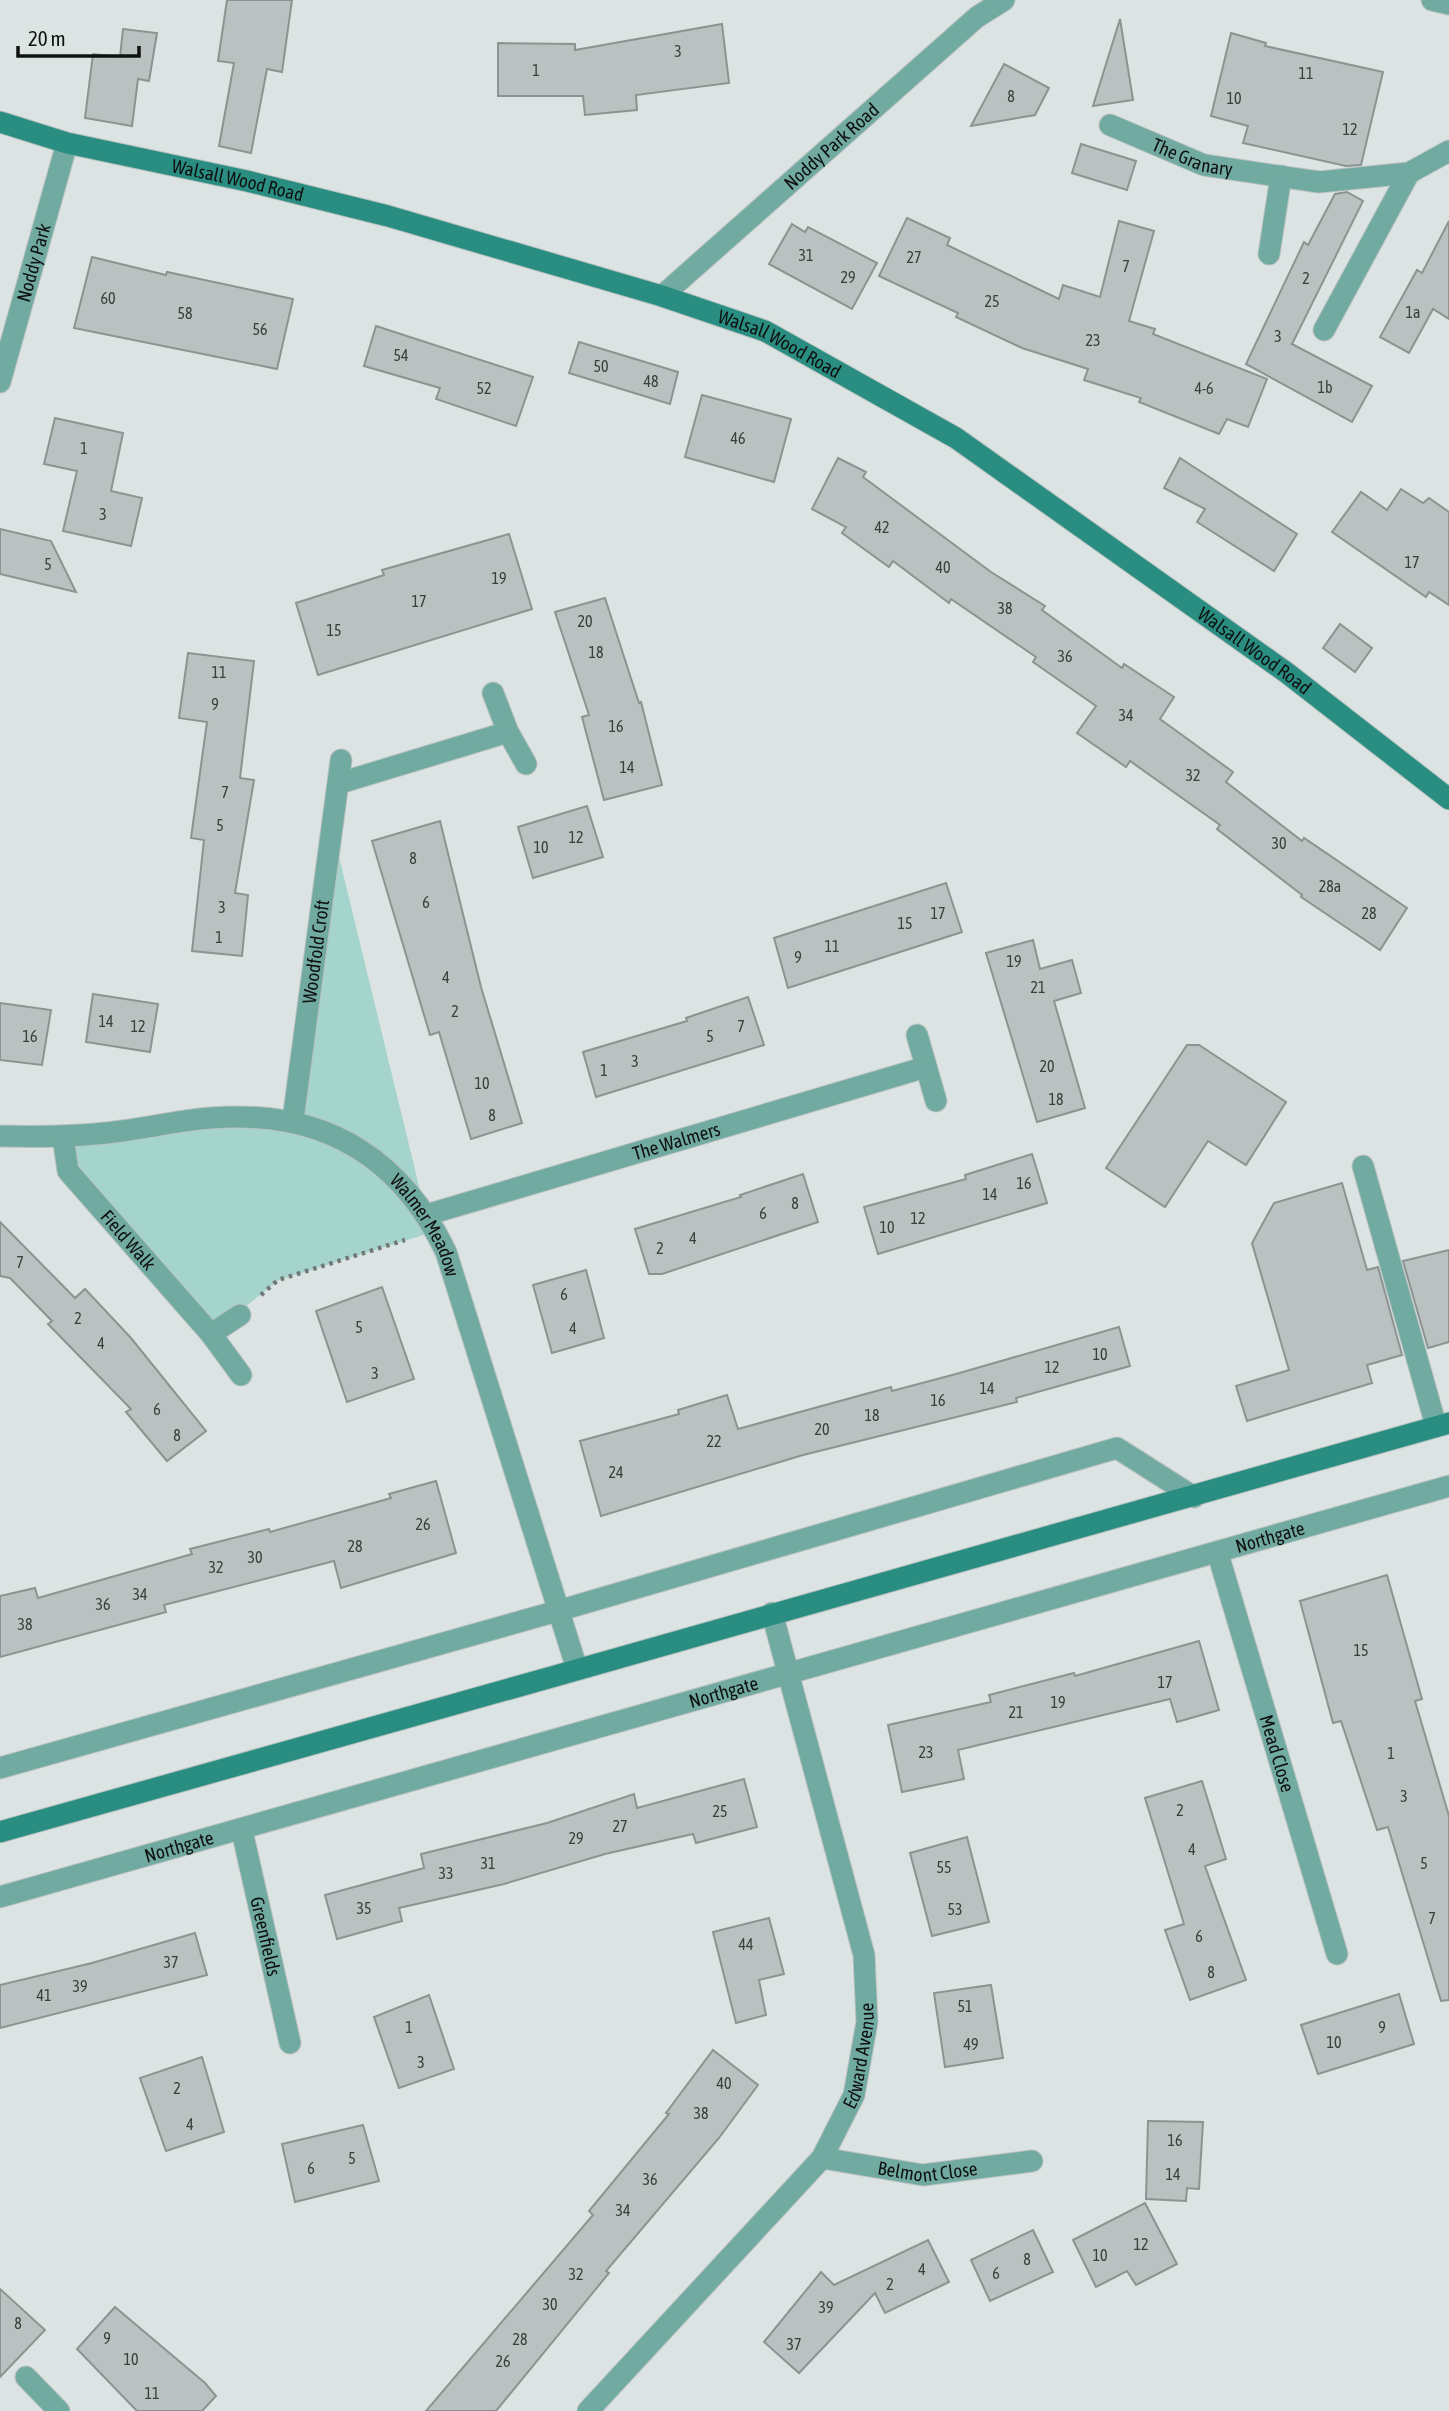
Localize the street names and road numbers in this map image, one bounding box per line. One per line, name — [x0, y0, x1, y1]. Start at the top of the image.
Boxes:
street label: Noddy Park Road — [779, 98, 883, 194]
street label: The Granary — [1149, 133, 1234, 180]
street label: Walsall Wood Road — [170, 154, 306, 206]
street label: Noddy Park — [12, 220, 55, 304]
street label: Walsall Wood Road — [715, 305, 845, 382]
street label: Walsall Wood Road — [1194, 602, 1316, 699]
street label: Woodfold Croft — [298, 898, 333, 1005]
street label: The Walmers — [630, 1117, 723, 1164]
street label: Walmer Meadow — [386, 1169, 464, 1280]
street label: Field Walk — [96, 1205, 161, 1275]
street label: Northgate — [1233, 1517, 1307, 1557]
street label: Northgate — [686, 1672, 761, 1712]
street label: Mead Close — [1255, 1712, 1299, 1795]
street label: Northgate — [142, 1826, 216, 1866]
street label: Greenfields — [246, 1894, 286, 1979]
street label: Edward Avenue — [838, 2002, 878, 2112]
street label: Belmont Close — [876, 2157, 979, 2186]

